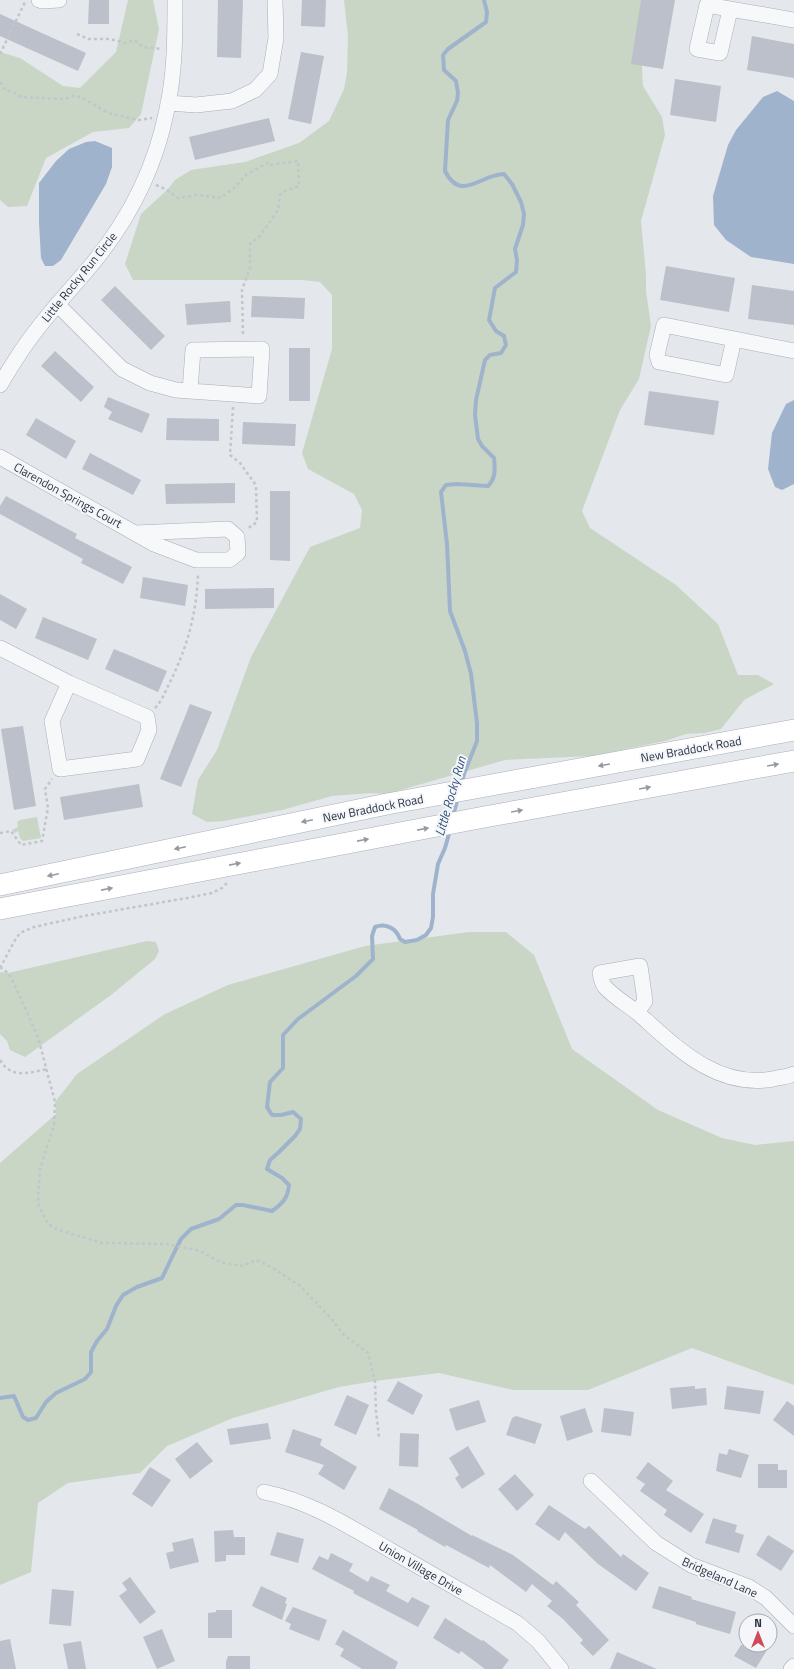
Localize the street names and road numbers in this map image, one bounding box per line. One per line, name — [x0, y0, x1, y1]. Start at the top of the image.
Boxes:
street label: Little Rocky Run Circle — [37, 228, 121, 326]
street label: Clarendon Springs Court — [10, 457, 126, 533]
street label: New Braddock Road — [639, 731, 743, 767]
street label: New Braddock Road — [321, 789, 425, 827]
street label: Union Village Drive — [375, 1536, 467, 1600]
street label: Bridgeland Lane — [679, 1552, 761, 1602]

